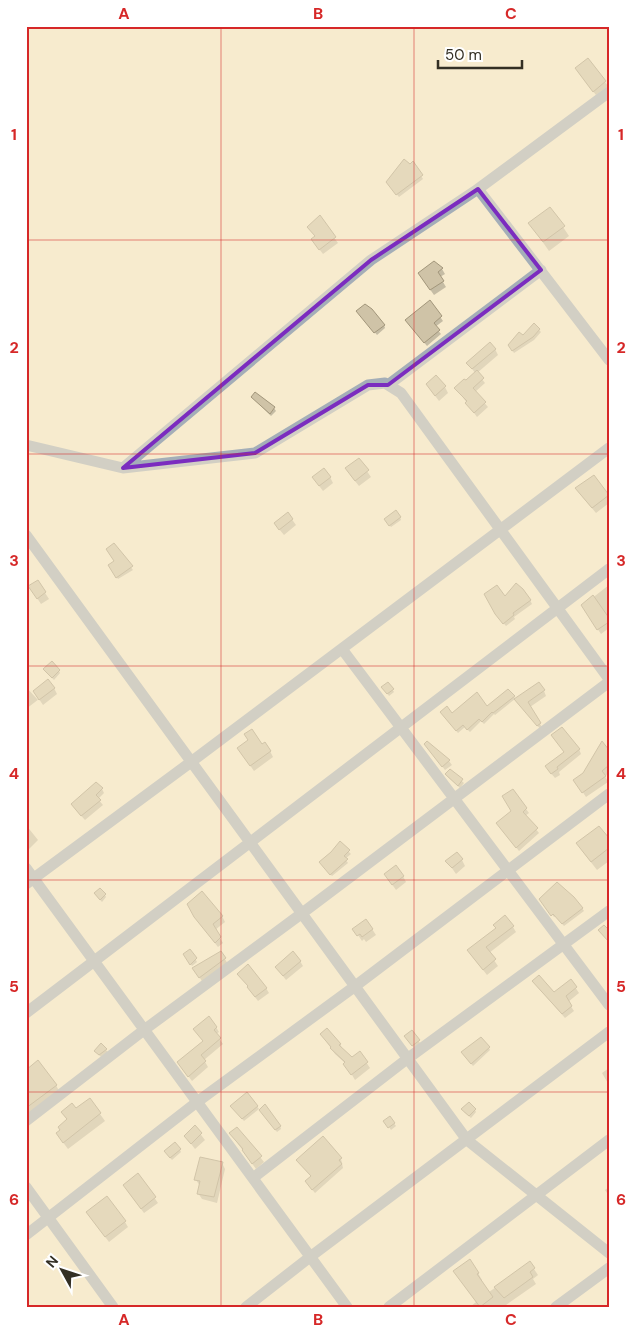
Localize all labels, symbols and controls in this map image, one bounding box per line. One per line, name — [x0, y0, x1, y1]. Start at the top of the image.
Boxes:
text: A — [118, 3, 130, 24]
text: B — [313, 3, 323, 24]
text: C — [505, 3, 517, 24]
scale bar — [438, 38, 521, 70]
text: 50 m — [445, 45, 482, 65]
text: 1 — [11, 124, 17, 145]
text: 1 — [618, 124, 624, 145]
text: 2 — [9, 337, 19, 358]
text: 2 — [616, 337, 626, 358]
text: 3 — [9, 550, 19, 571]
text: 3 — [616, 550, 626, 571]
text: 4 — [9, 763, 19, 784]
text: 4 — [616, 763, 626, 784]
text: 5 — [9, 976, 19, 997]
text: 5 — [616, 976, 626, 997]
text: 6 — [9, 1189, 19, 1210]
text: 6 — [616, 1189, 626, 1210]
north arrow — [38, 1246, 88, 1296]
text: N — [42, 1252, 62, 1271]
text: A — [118, 1309, 130, 1330]
text: B — [313, 1309, 323, 1330]
text: C — [505, 1309, 517, 1330]

